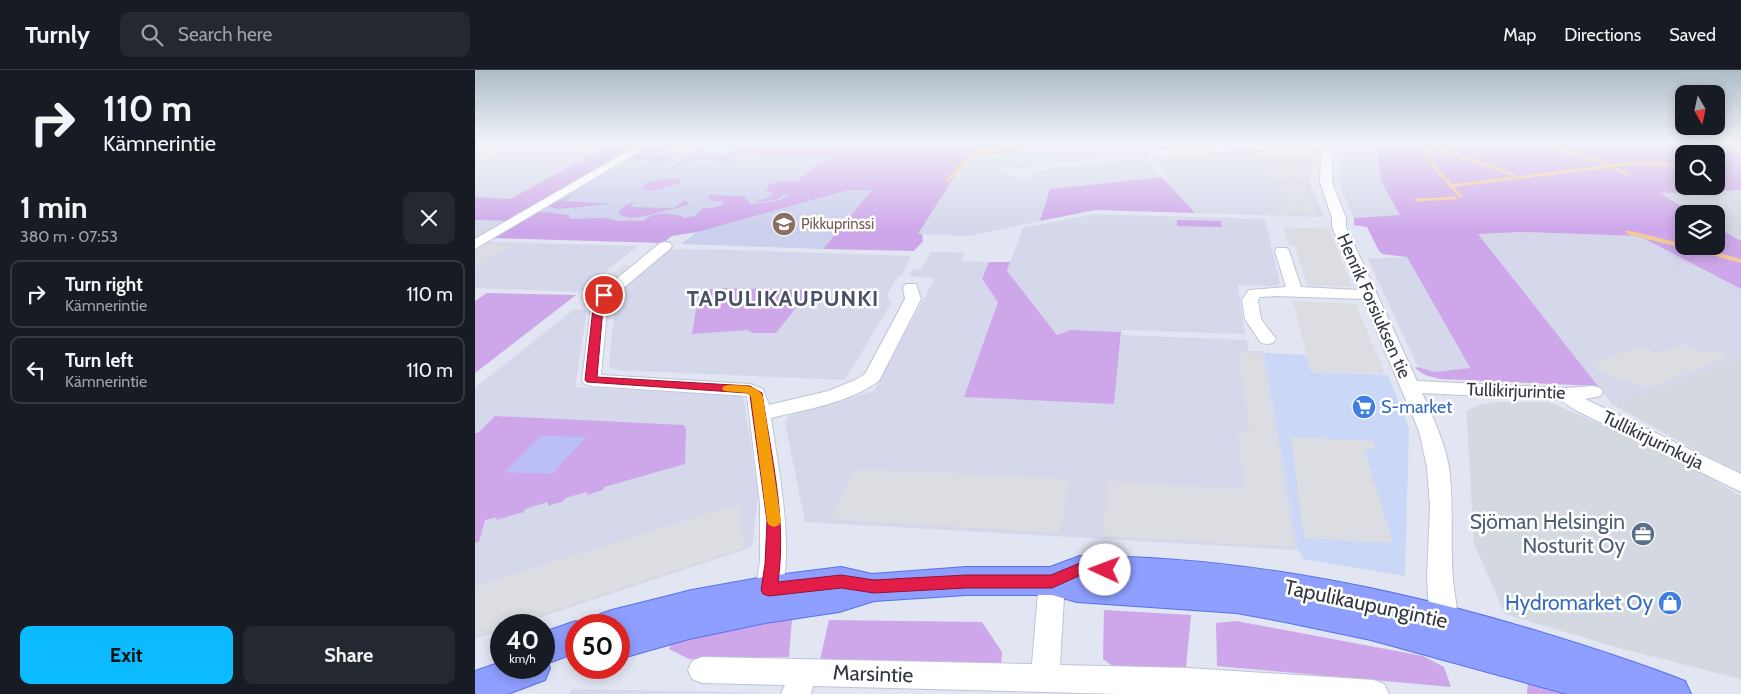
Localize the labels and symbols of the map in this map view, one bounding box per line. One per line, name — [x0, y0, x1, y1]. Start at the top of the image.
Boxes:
north arrow — [1675, 85, 1725, 135]
school or university icon: Pikkuprinssi — [771, 211, 797, 237]
place label: Pikkuprinssi — [801, 215, 874, 233]
street label: Henrik Forsiuksen tie — [1332, 230, 1416, 382]
pin — [583, 274, 625, 316]
district label: TAPULIKAUPUNKI — [687, 285, 879, 312]
street label: Tullikirjurintie — [1466, 378, 1566, 404]
supermarket icon: S-market — [1351, 394, 1377, 420]
place label: S-market — [1381, 396, 1452, 418]
street label: Tullikirjurinkuja — [1599, 406, 1708, 474]
place label: Sjöman Helsingin Nosturit Oy — [1470, 509, 1625, 558]
office icon: Sjöman Helsingin Nosturit Oy — [1630, 521, 1656, 547]
position arrow — [1078, 543, 1130, 595]
street label: Tapulikaupungintie — [1282, 574, 1450, 633]
place label: Hydromarket Oy — [1505, 590, 1653, 615]
shop icon: Hydromarket Oy — [1657, 590, 1683, 616]
speed limit sign: 50 — [565, 614, 630, 679]
street label: Marsintie — [832, 660, 914, 687]

